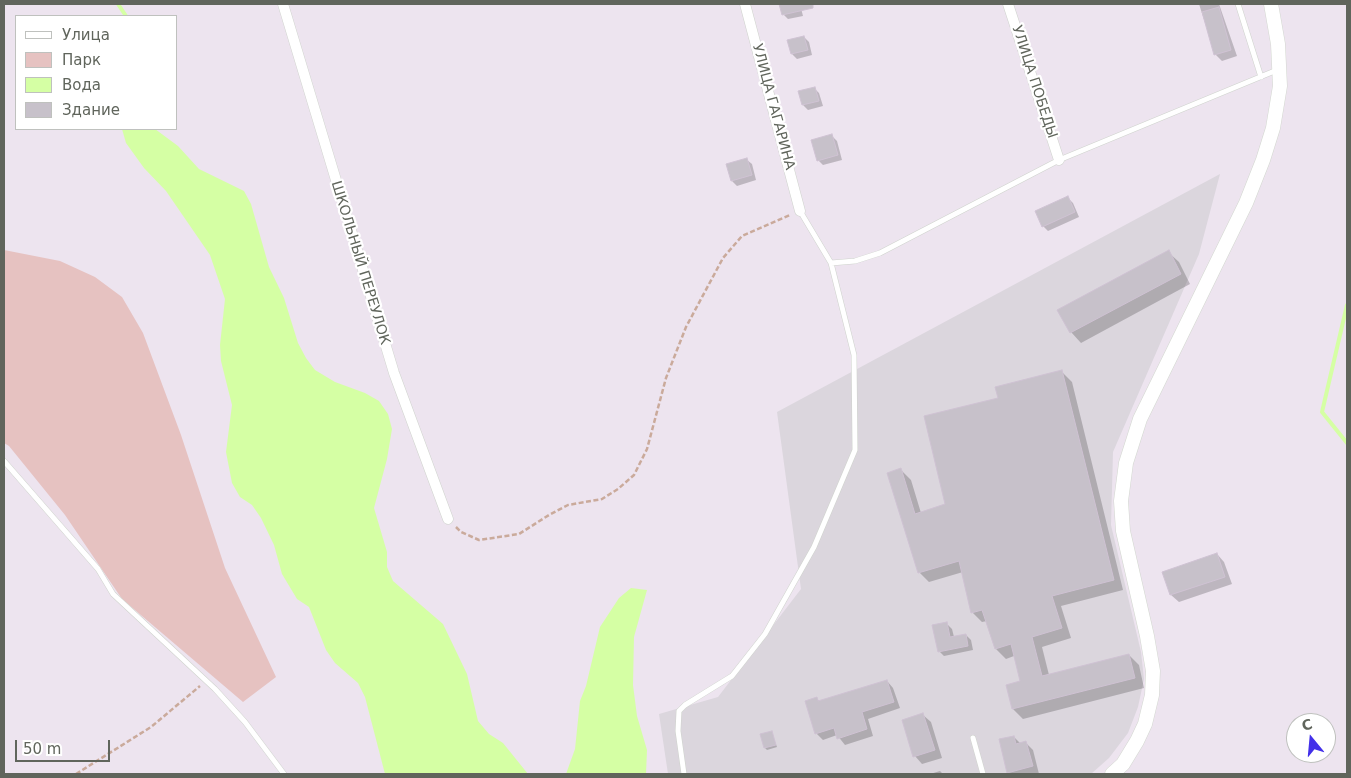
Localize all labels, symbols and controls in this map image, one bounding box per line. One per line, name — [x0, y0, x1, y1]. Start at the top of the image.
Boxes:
legend — [15, 15, 178, 130]
street label: УЛИЦА ПОБЕДЫ — [1008, 23, 1060, 141]
text: Улица — [62, 26, 110, 44]
street label: УЛИЦА ГАГАРИНА — [748, 42, 798, 172]
text: Парк — [62, 51, 101, 69]
text: Вода — [62, 76, 101, 94]
text: Здание — [62, 101, 120, 119]
street label: ШКОЛЬНЫЙ ПЕРЕУЛОК — [327, 179, 393, 347]
north arrow — [1286, 713, 1336, 763]
text: С — [1300, 715, 1314, 734]
scale bar — [18, 730, 112, 762]
text: 50 m — [23, 740, 61, 758]

